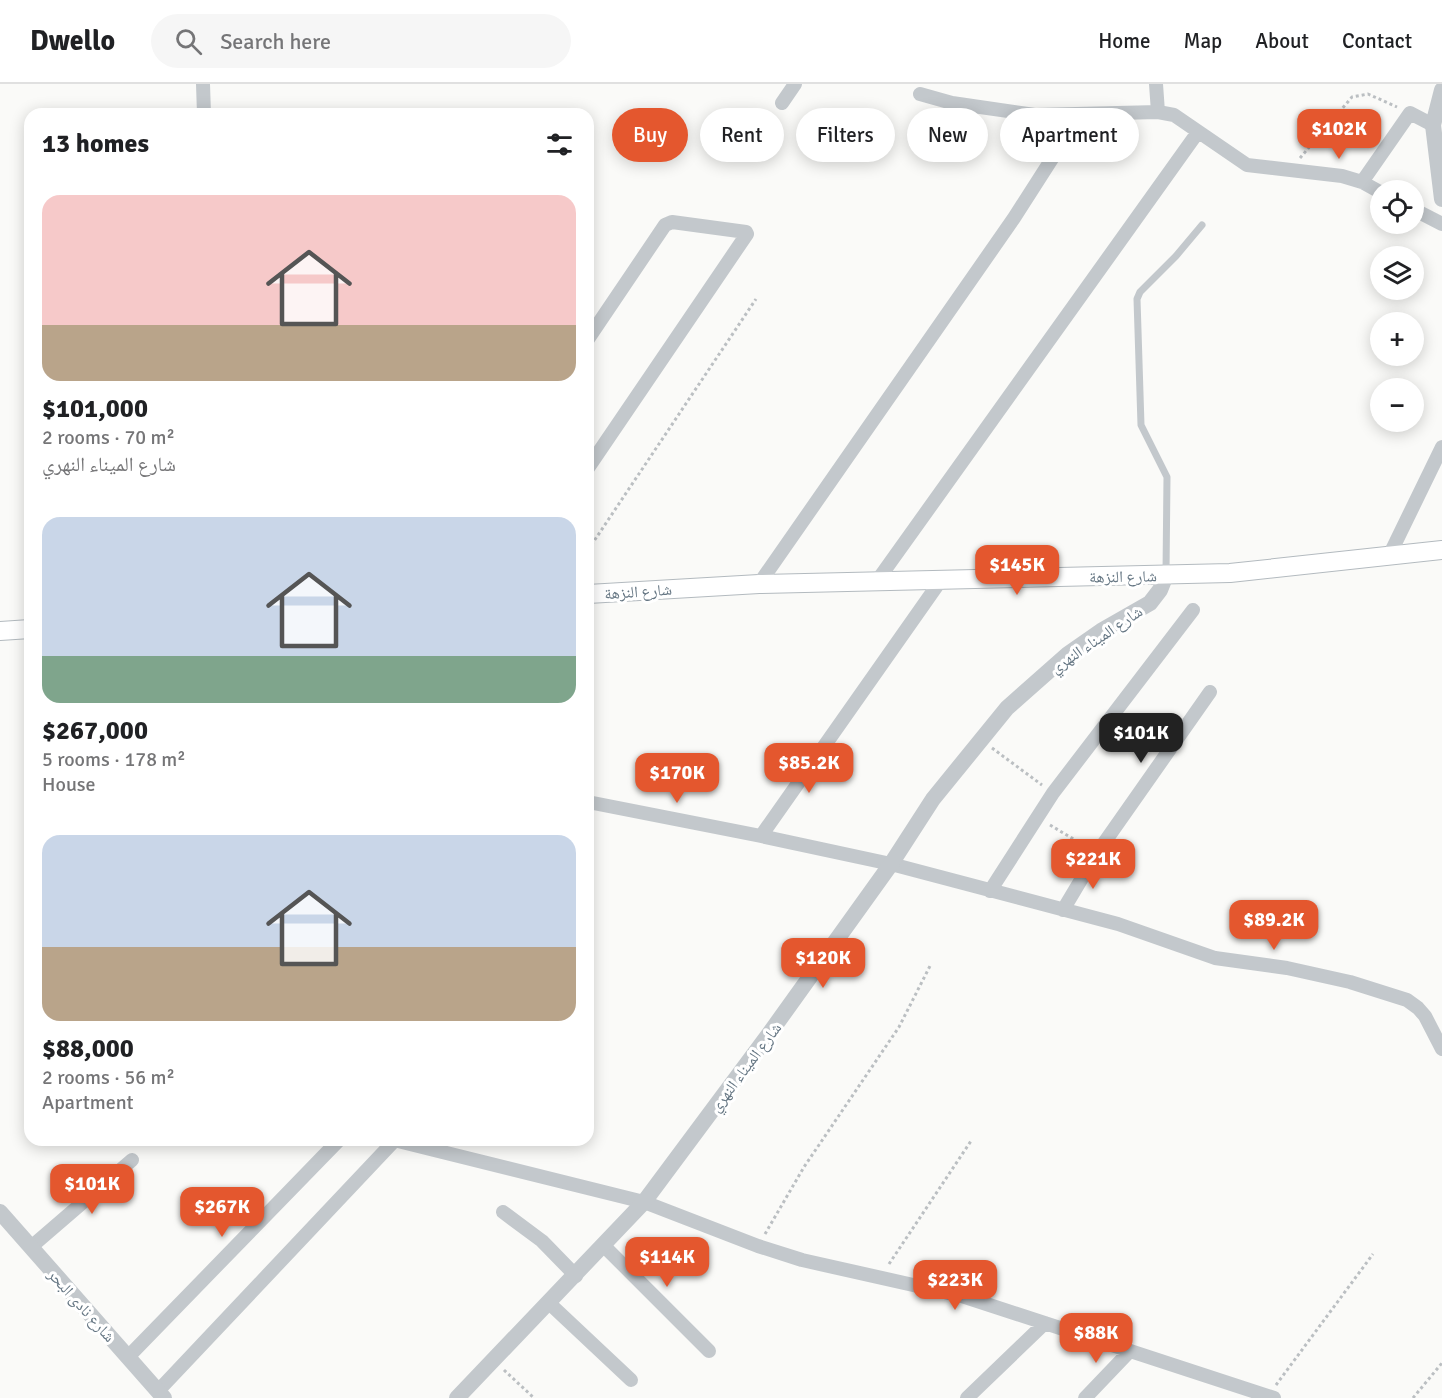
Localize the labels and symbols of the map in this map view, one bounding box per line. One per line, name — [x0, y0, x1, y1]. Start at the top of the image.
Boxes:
pin: $102K — [1297, 109, 1381, 160]
pin: $145K — [975, 545, 1059, 596]
street label: شارع النزهة — [1089, 566, 1157, 588]
street label: شارع النزهة — [604, 580, 673, 604]
street label: شارع الميناء النهري — [1047, 602, 1148, 680]
pin: $101K — [1099, 713, 1183, 764]
pin: $85.2K — [760, 743, 858, 794]
pin: $170K — [635, 753, 719, 804]
pin: $221K — [1051, 839, 1135, 890]
pin: $89.2K — [1225, 900, 1323, 951]
pin: $120K — [781, 938, 865, 989]
street label: شارع الميناء النهري — [706, 1019, 788, 1118]
pin: $101K — [50, 1164, 134, 1215]
pin: $267K — [180, 1187, 264, 1238]
pin: $114K — [625, 1237, 709, 1288]
pin: $223K — [913, 1260, 997, 1311]
street label: شارع نادى البحر — [43, 1264, 119, 1346]
pin: $88K — [1060, 1313, 1132, 1364]

